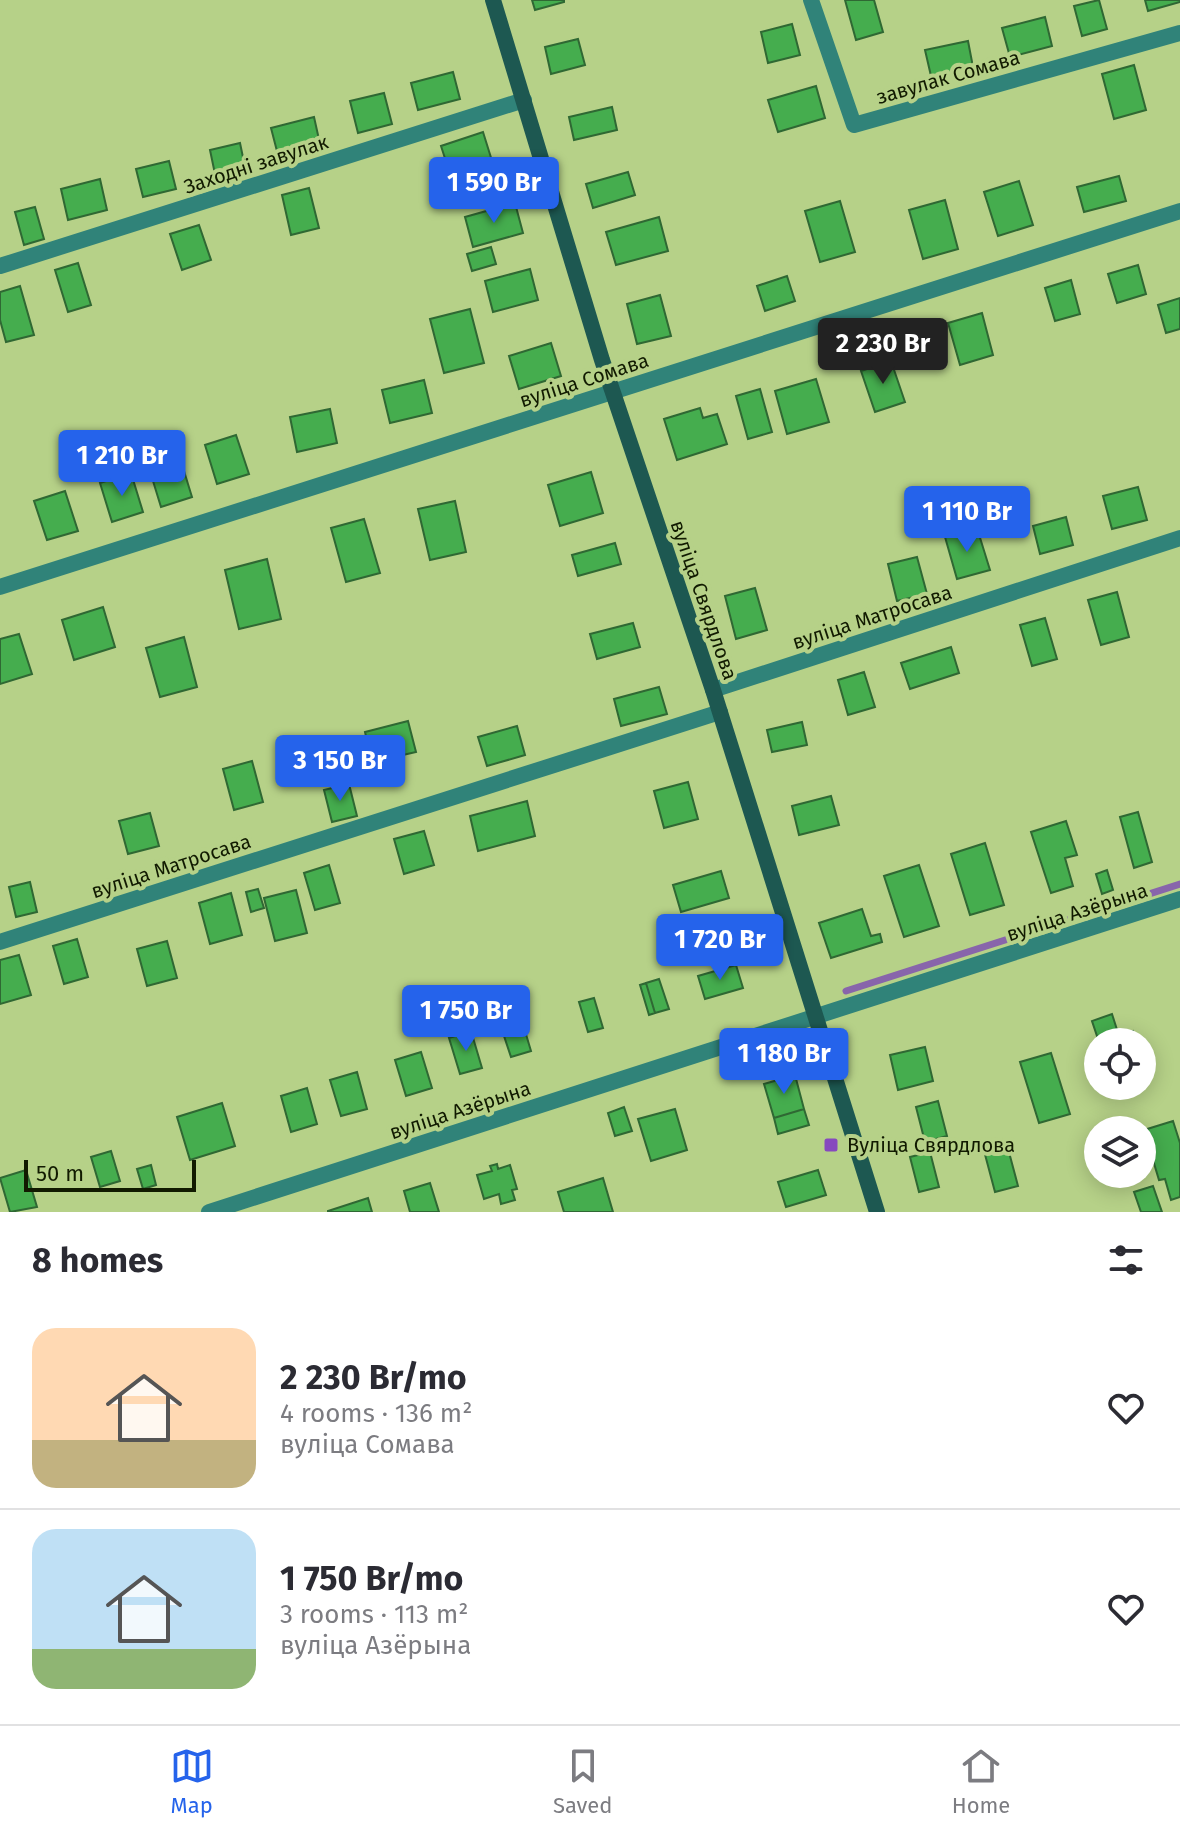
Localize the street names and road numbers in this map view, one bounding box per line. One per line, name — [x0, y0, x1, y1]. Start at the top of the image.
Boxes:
street label: завулак Сомава — [873, 45, 1023, 109]
street label: Заходні завулак — [181, 129, 332, 199]
street label: вуліца Сомава — [516, 348, 652, 412]
street label: вуліца Свярдлова — [665, 517, 743, 683]
street label: вуліца Матросава — [789, 580, 955, 654]
street label: вуліца Матросава — [88, 829, 254, 903]
street label: вуліца Азёрына — [1003, 878, 1151, 946]
street label: вуліца Азёрына — [386, 1076, 534, 1144]

